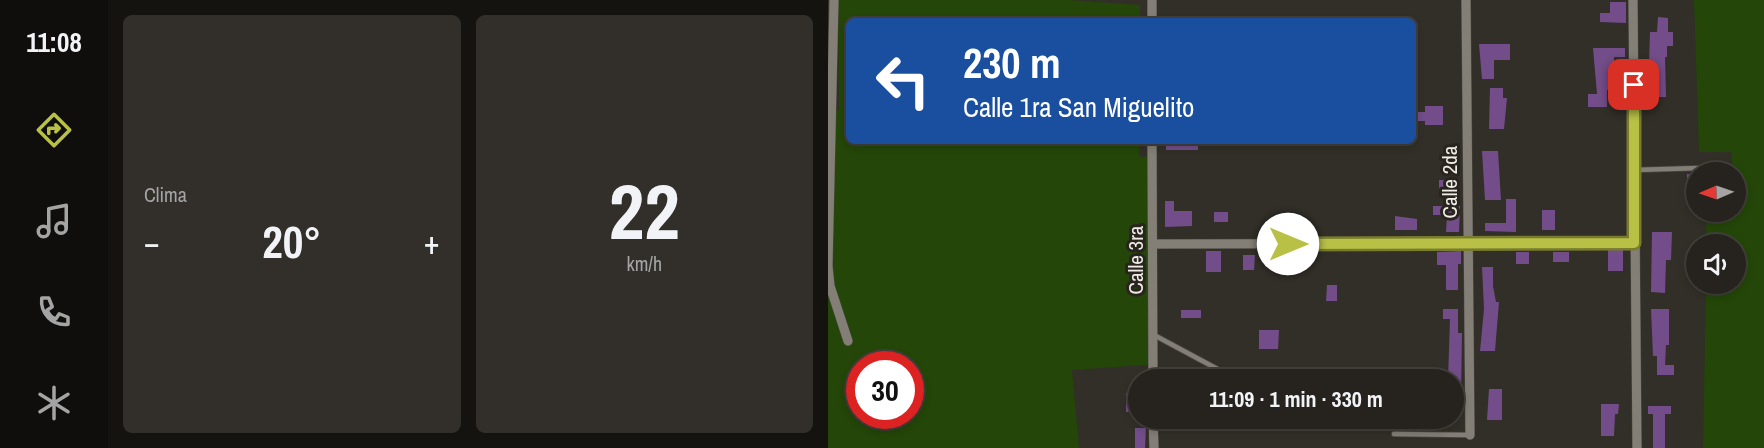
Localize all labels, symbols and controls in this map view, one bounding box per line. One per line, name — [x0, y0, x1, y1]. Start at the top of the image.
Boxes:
text: 11:08 — [26, 24, 82, 60]
text: 230 m — [963, 35, 1061, 91]
icon: left — [864, 42, 942, 120]
pin — [1608, 59, 1659, 110]
icon: arrive — [1617, 68, 1650, 101]
text: Calle 1ra San Miguelito — [963, 89, 1194, 125]
icon: directions — [33, 109, 75, 151]
street label: Calle 2da — [1435, 145, 1464, 218]
text: 22 — [609, 158, 680, 263]
north arrow — [1686, 162, 1746, 222]
map controls — [1686, 162, 1746, 294]
text: Clima — [144, 181, 187, 208]
icon: music — [33, 200, 75, 242]
text: 20° — [262, 211, 321, 272]
position arrow — [1256, 212, 1320, 276]
text: − — [144, 220, 160, 264]
text: + — [424, 220, 439, 264]
street label: Calle 3ra — [1121, 225, 1150, 294]
button: sound — [1686, 234, 1746, 294]
text: km/h — [626, 250, 662, 277]
icon: phone — [33, 291, 75, 333]
speed limit sign: 30 — [846, 351, 924, 429]
icon: climate — [33, 382, 75, 424]
text: 11:09 · 1 min · 330 m — [1209, 384, 1383, 414]

